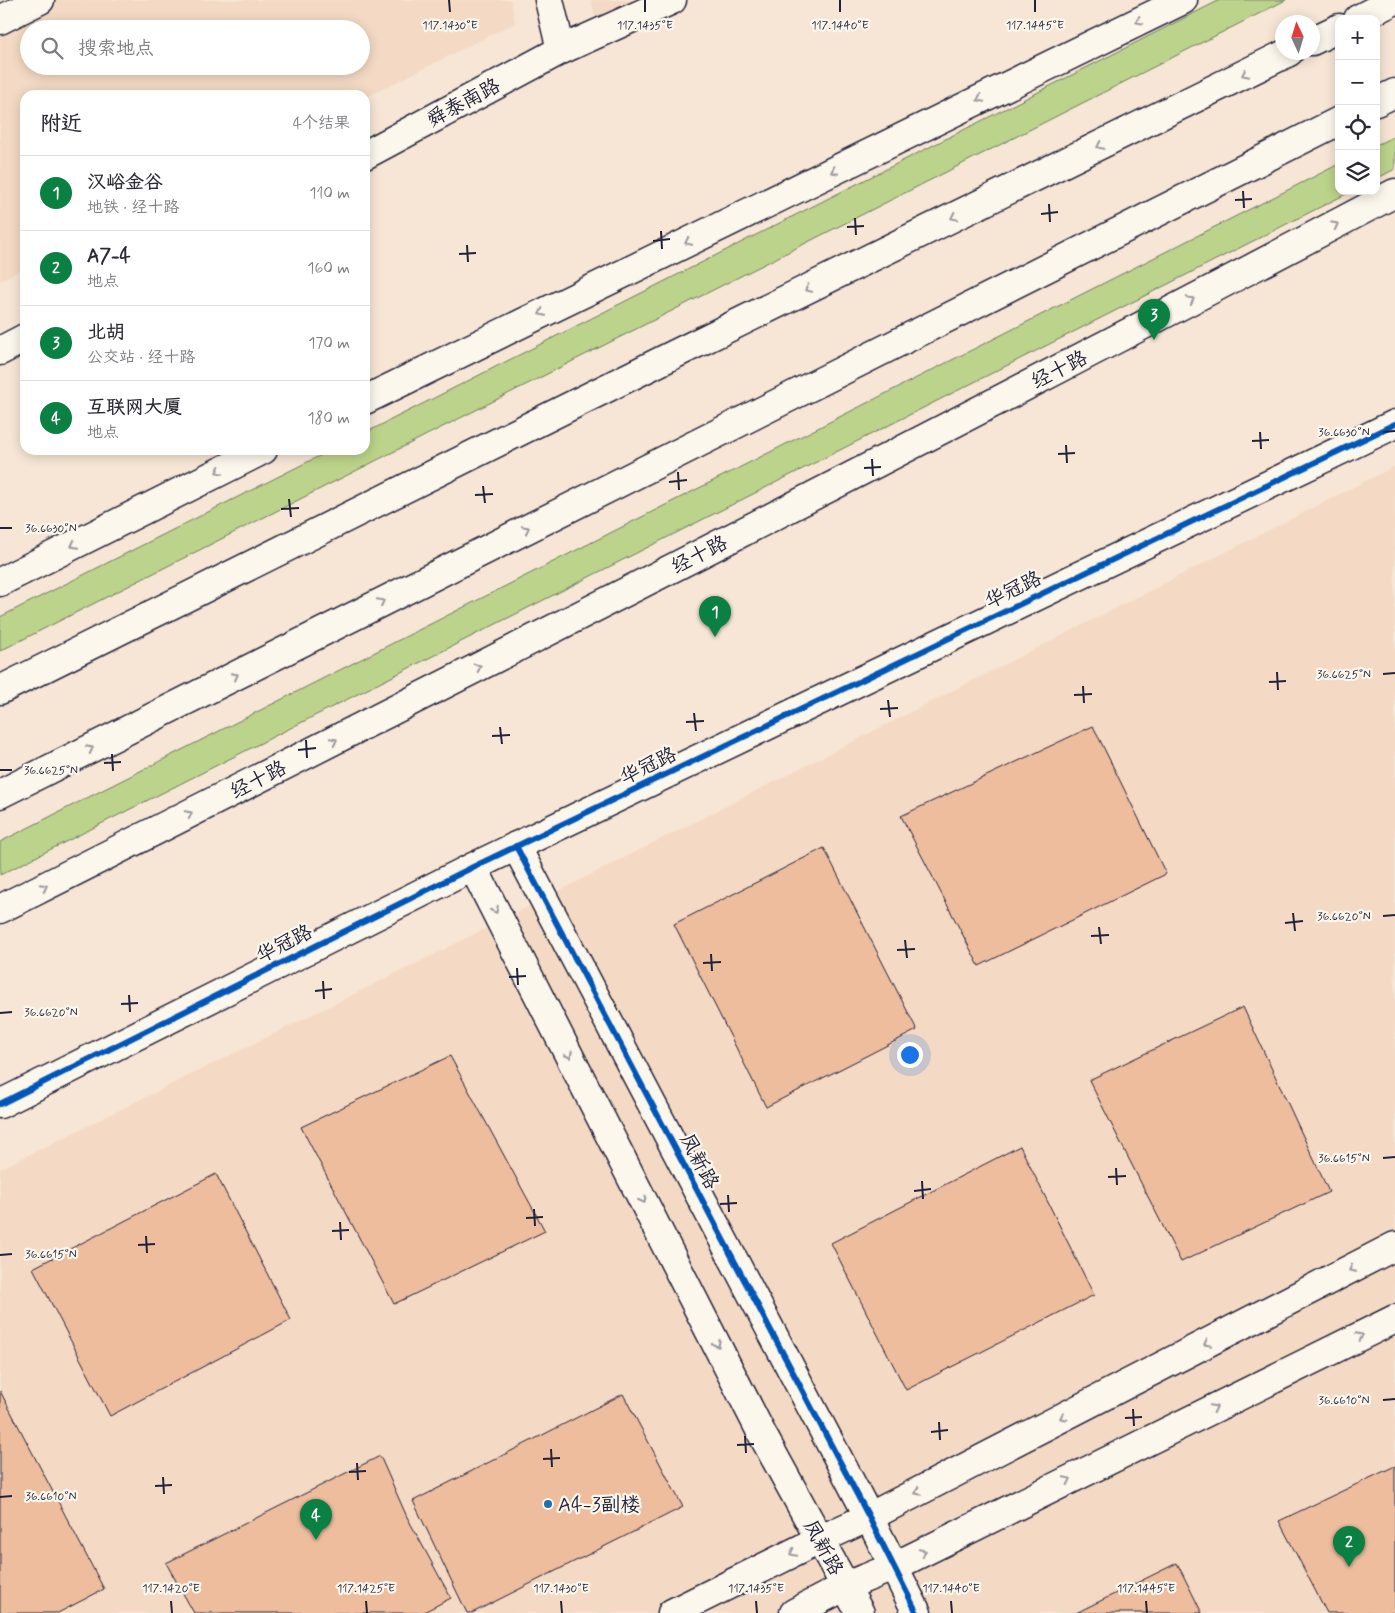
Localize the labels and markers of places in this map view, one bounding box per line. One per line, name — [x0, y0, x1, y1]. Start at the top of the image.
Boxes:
pin: 3 — [1138, 299, 1170, 340]
pin: 1 — [699, 596, 731, 637]
place label: A4-3副楼 — [558, 1492, 641, 1519]
marker: A4-3副楼 — [542, 1498, 554, 1510]
pin: 4 — [300, 1499, 332, 1540]
pin: 2 — [1333, 1526, 1365, 1567]

